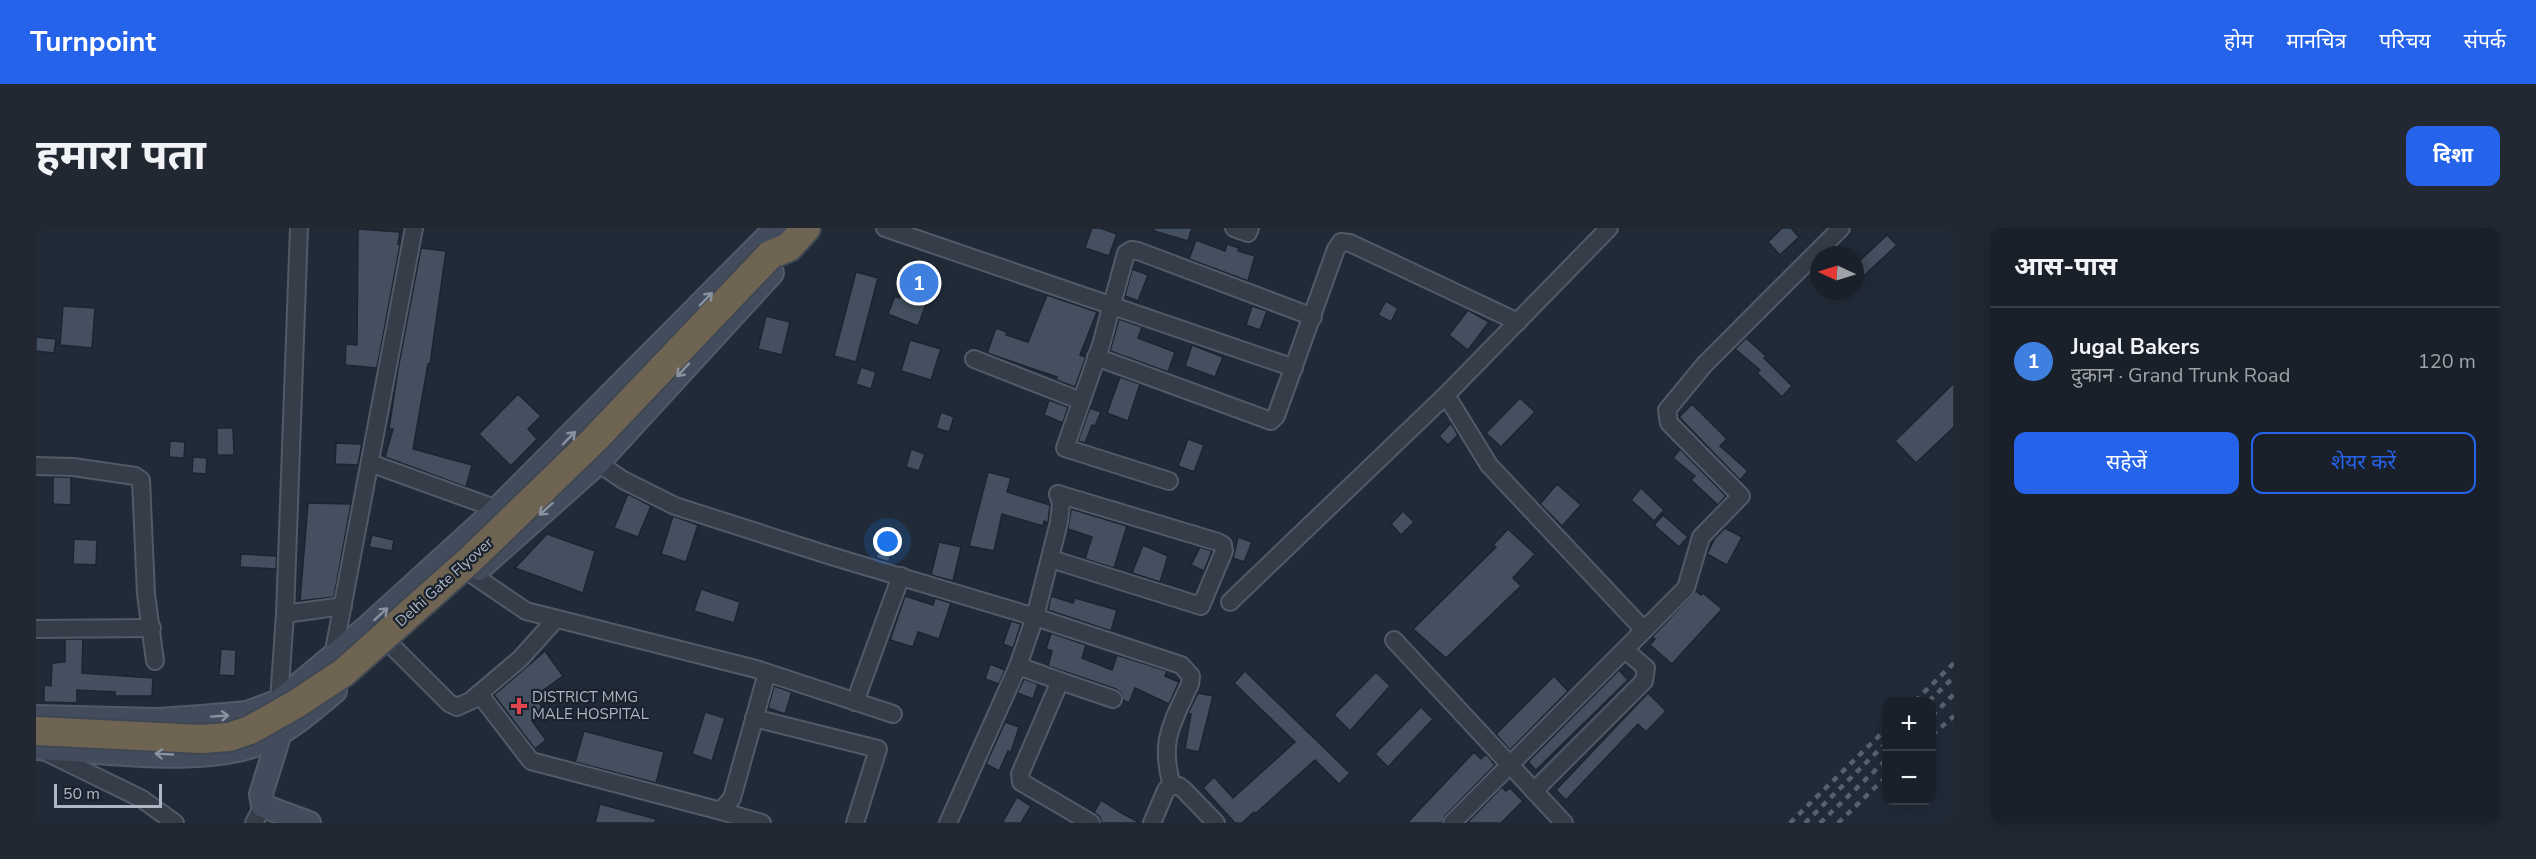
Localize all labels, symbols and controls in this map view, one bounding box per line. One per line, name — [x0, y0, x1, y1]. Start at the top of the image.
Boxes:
text: Turnpoint — [30, 23, 156, 61]
text: होम — [2224, 27, 2253, 55]
text: मानचित्र — [2286, 27, 2346, 55]
text: परिचय — [2379, 27, 2431, 55]
text: संपर्क — [2464, 27, 2506, 55]
button: दिशा — [2406, 126, 2500, 186]
text: हमारा पता — [36, 127, 206, 184]
north arrow — [1810, 246, 1864, 300]
text: आस-पास — [2014, 249, 2117, 284]
pin: 1 — [900, 260, 938, 306]
one-way arrow — [698, 291, 713, 306]
text: Jugal Bakers — [2071, 332, 2200, 362]
text: 1 — [2028, 348, 2040, 375]
text: 120 m — [2418, 348, 2476, 375]
one-way arrow — [676, 362, 690, 377]
text: दुकान · Grand Trunk Road — [2071, 362, 2290, 389]
one-way arrow — [562, 431, 576, 446]
button: सहेजें — [2014, 432, 2239, 494]
button: शेयर करें — [2251, 432, 2476, 494]
one-way arrow — [539, 502, 554, 516]
your location — [873, 527, 902, 556]
street label: Delhi Gate Flyover — [391, 532, 497, 631]
one-way arrow — [373, 607, 388, 621]
place label: DISTRICT MMG MALE HOSPITAL — [532, 687, 649, 724]
marker: DISTRICT MMG MALE HOSPITAL — [510, 697, 528, 715]
map controls — [1882, 697, 1936, 805]
button: + — [1882, 697, 1936, 751]
one-way arrow — [210, 710, 230, 721]
one-way arrow — [154, 749, 174, 760]
button: − — [1882, 751, 1936, 805]
scale bar — [54, 781, 162, 808]
text: 50 m — [63, 783, 100, 805]

